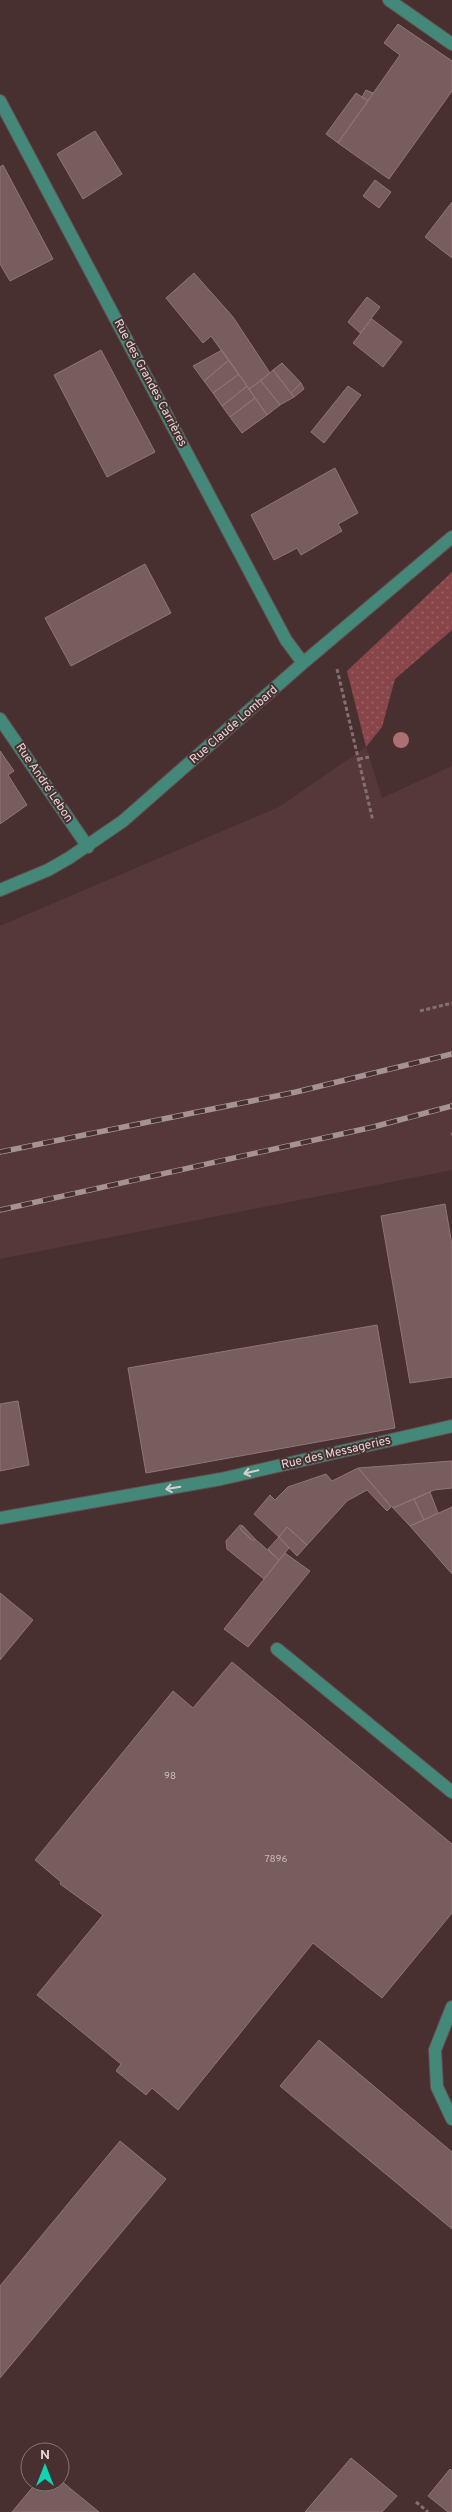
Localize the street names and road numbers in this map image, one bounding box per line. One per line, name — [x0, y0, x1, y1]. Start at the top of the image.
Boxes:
street label: Rue des Grandes Carrières — [110, 316, 190, 450]
street label: Rue Claude Lombard — [187, 682, 281, 768]
street label: Rue André Lebon — [12, 740, 76, 826]
street label: Rue des Messageries — [280, 1433, 392, 1473]

